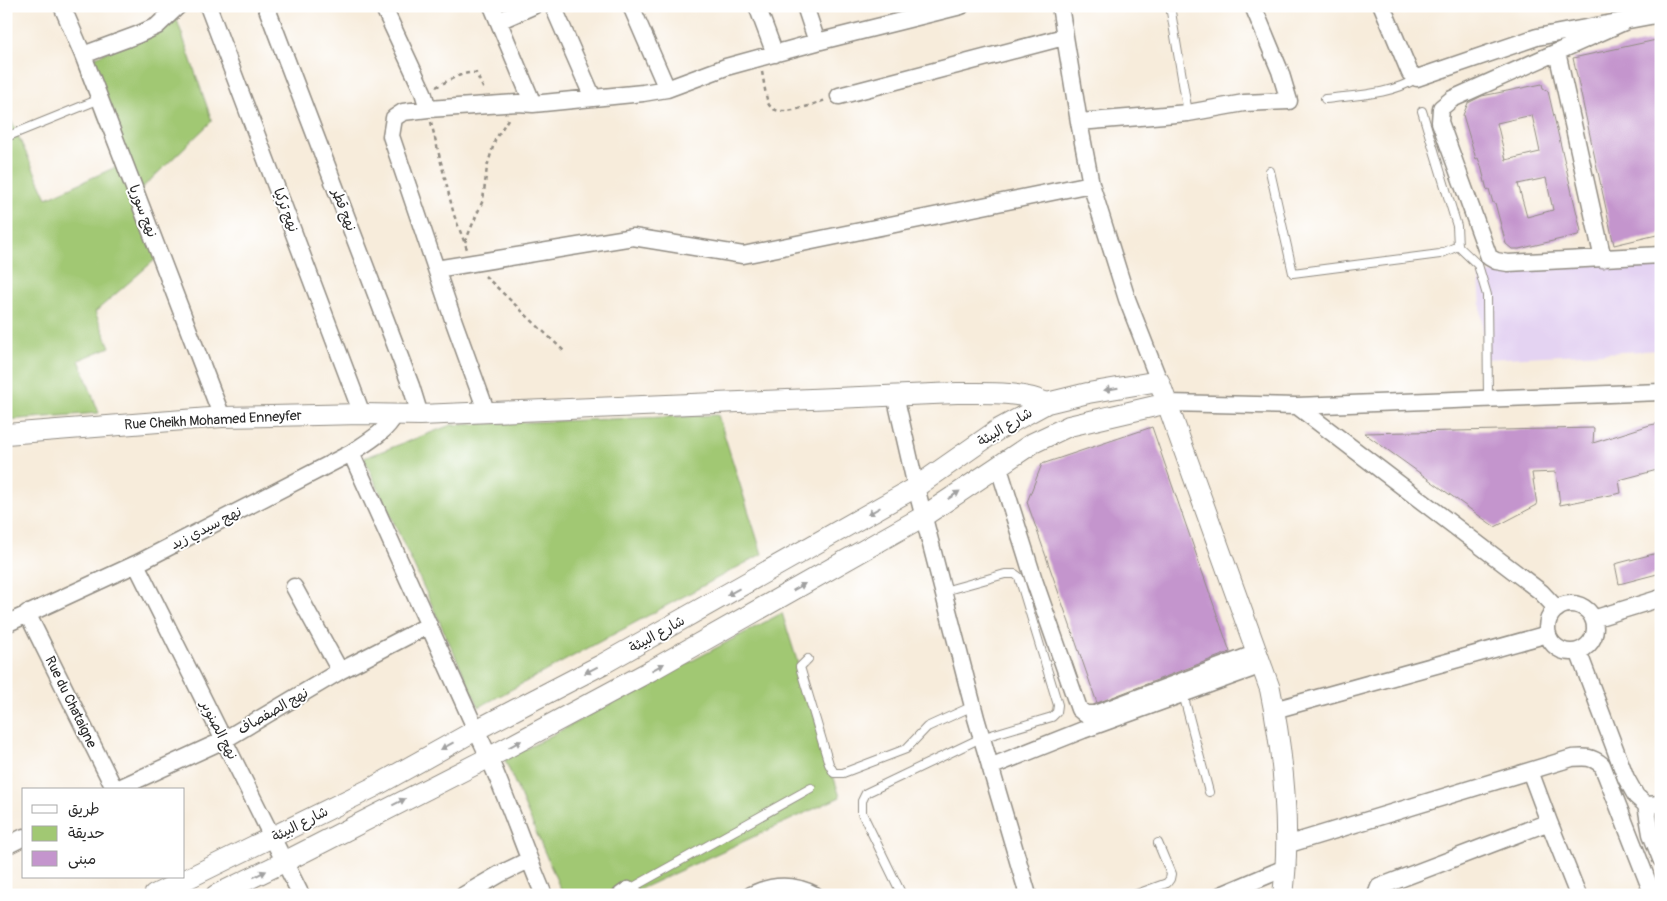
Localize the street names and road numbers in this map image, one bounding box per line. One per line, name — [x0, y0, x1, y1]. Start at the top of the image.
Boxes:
street label: نهج سوريا — [124, 182, 161, 240]
street label: نهج تركيا — [269, 186, 302, 235]
street label: نهج قطر — [327, 186, 360, 234]
street label: شارع البيئة — [975, 404, 1036, 451]
street label: Rue Cheikh Mohamed Enneyfer — [124, 407, 302, 433]
street label: نهج سيدي زيد — [168, 503, 245, 555]
street label: شارع البيئة — [626, 612, 688, 657]
street label: Rue du Chataigne — [41, 653, 101, 751]
street label: نهج الصفصاف — [235, 684, 312, 739]
street label: نهج الصنوبر — [196, 697, 241, 763]
street label: شارع البيئة — [269, 803, 331, 846]

